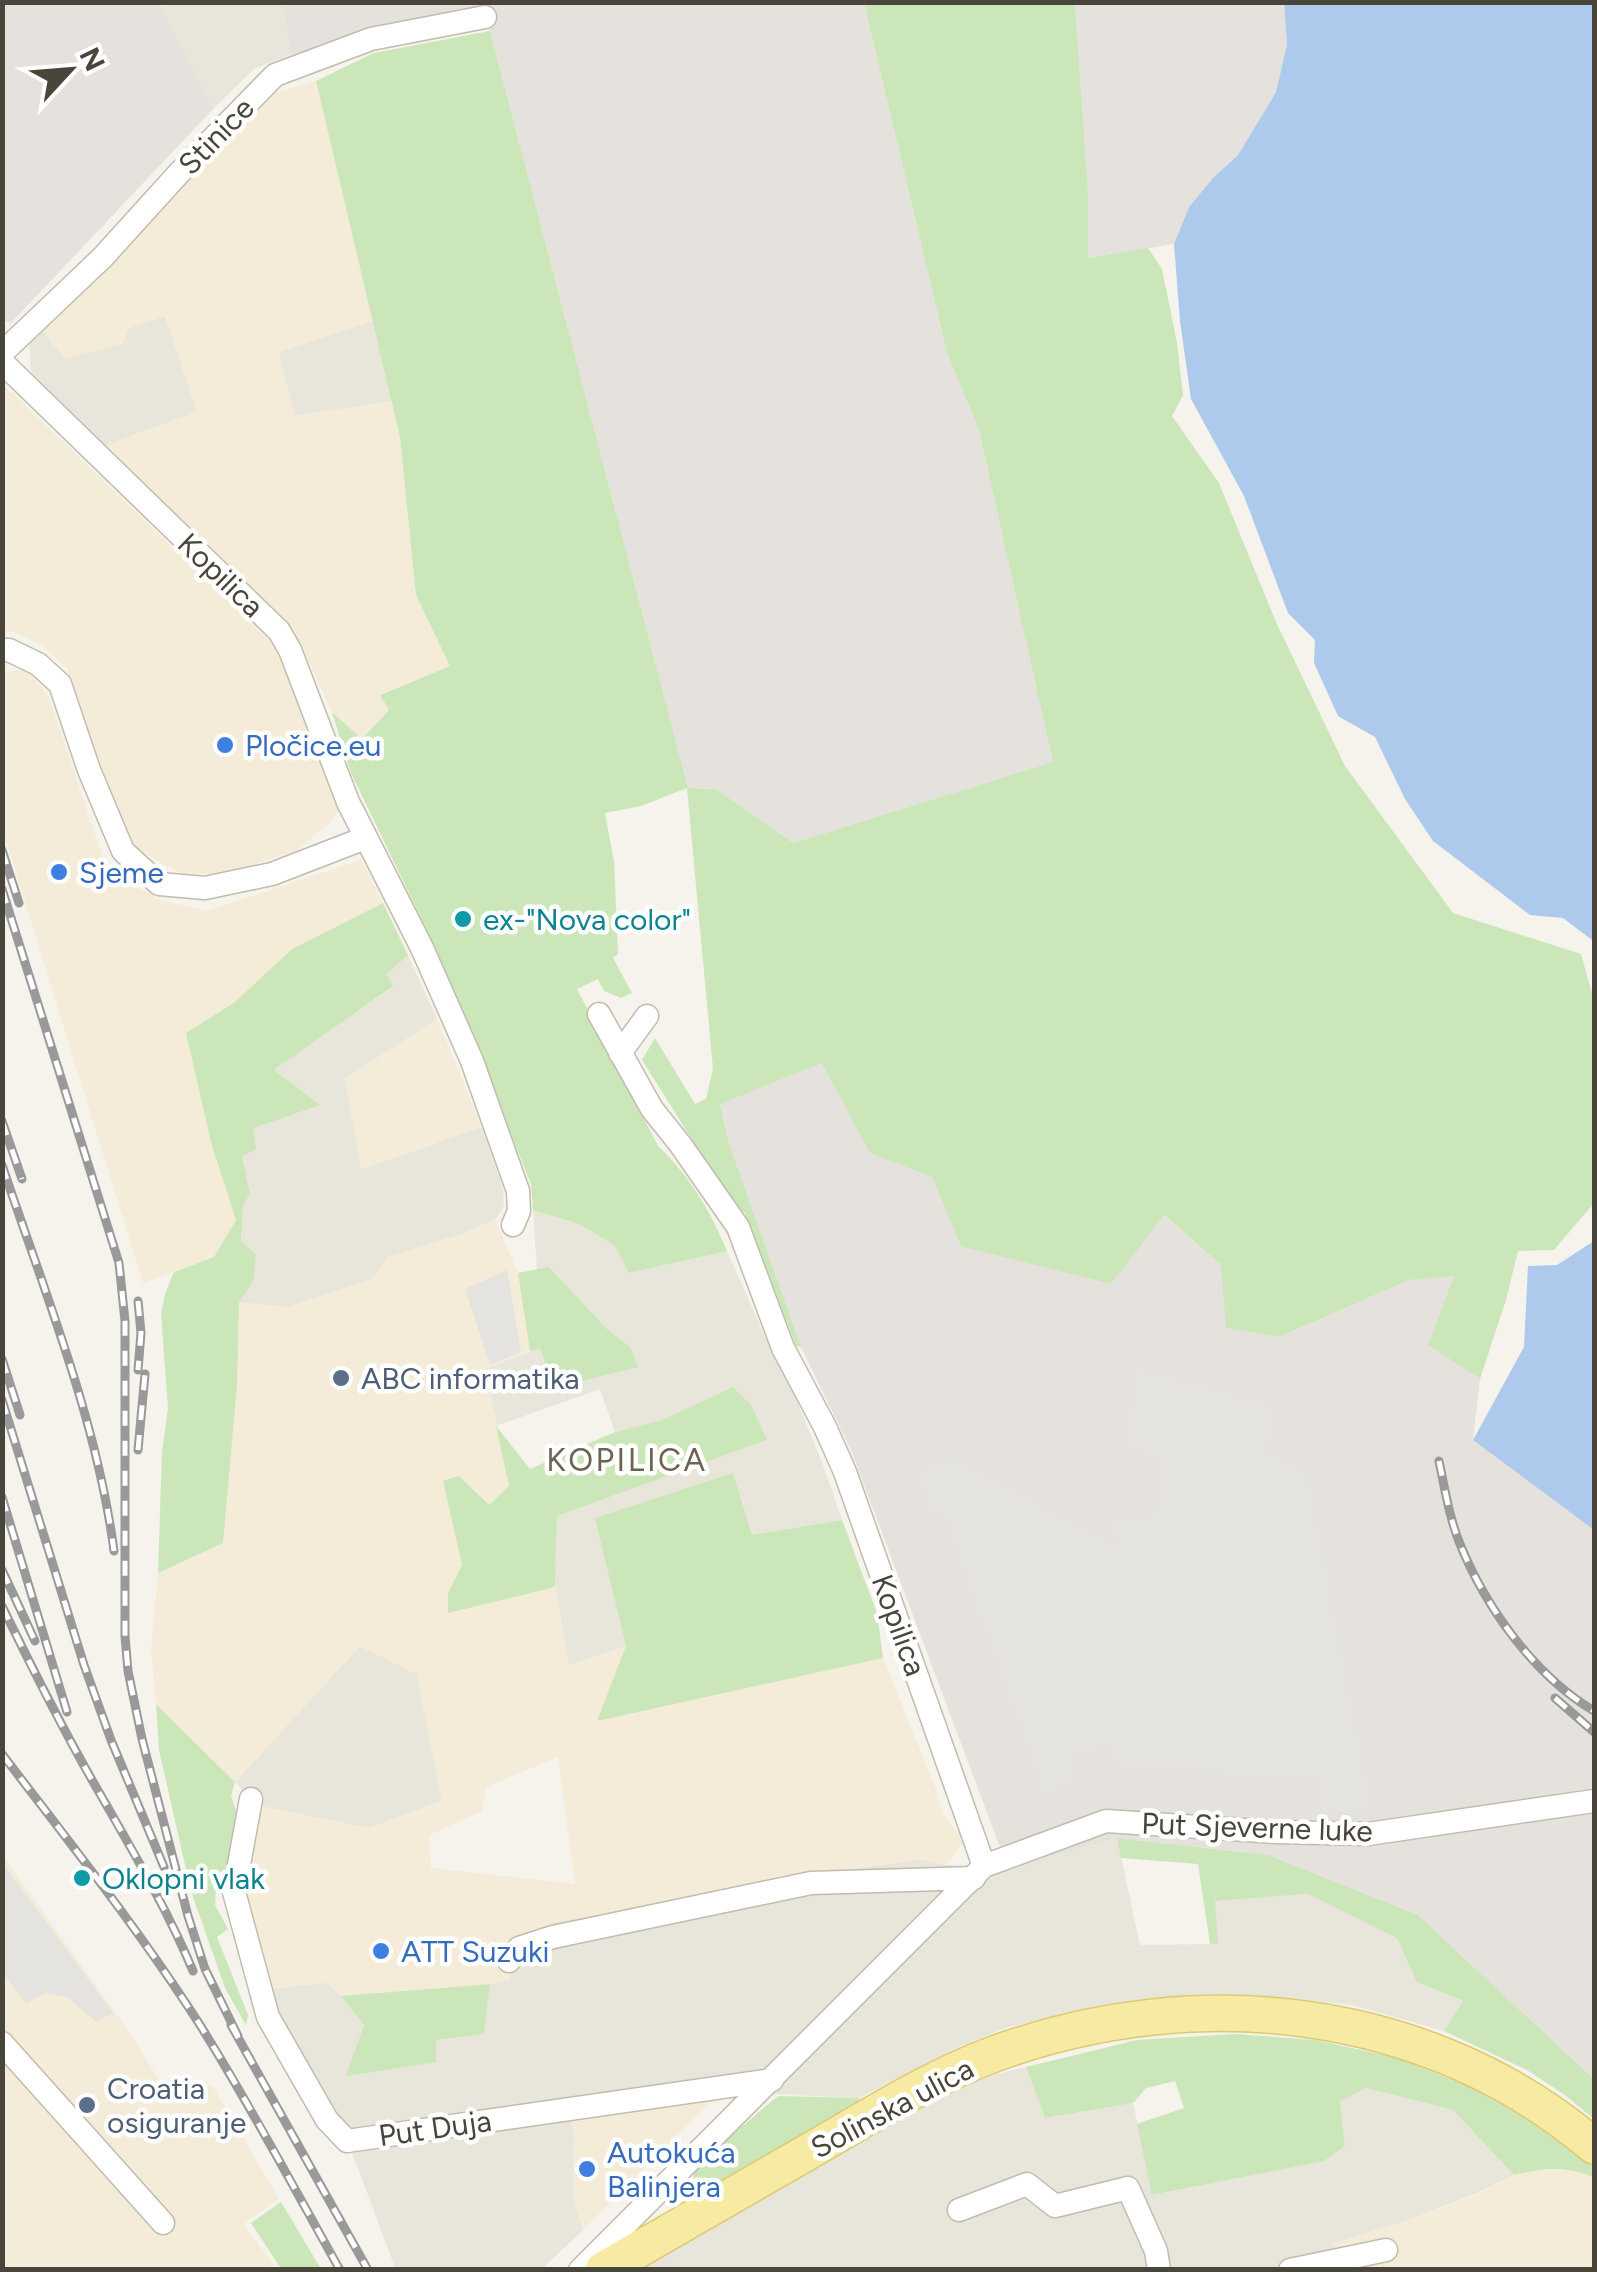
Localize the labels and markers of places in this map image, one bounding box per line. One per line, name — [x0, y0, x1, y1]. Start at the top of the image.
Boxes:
place label: Pločice.eu — [245, 727, 382, 764]
marker: Pločice.eu — [214, 734, 236, 756]
place label: Sjeme — [79, 854, 164, 891]
marker: Sjeme — [48, 861, 70, 883]
place label: ex-"Nova color" — [483, 901, 691, 938]
marker: ex-"Nova color" — [452, 908, 474, 930]
place label: ABC informatika — [361, 1360, 580, 1397]
marker: ABC informatika — [330, 1367, 352, 1389]
place label: Oklopni vlak — [102, 1860, 265, 1897]
marker: Oklopni vlak — [71, 1867, 93, 1889]
place label: ATT Suzuki — [401, 1933, 550, 1970]
marker: ATT Suzuki — [370, 1940, 392, 1962]
place label: Croatia osiguranje — [107, 2070, 246, 2141]
marker: Croatia osiguranje — [76, 2094, 98, 2116]
place label: Autokuća Balinjera — [607, 2134, 736, 2205]
marker: Autokuća Balinjera — [576, 2158, 598, 2180]

